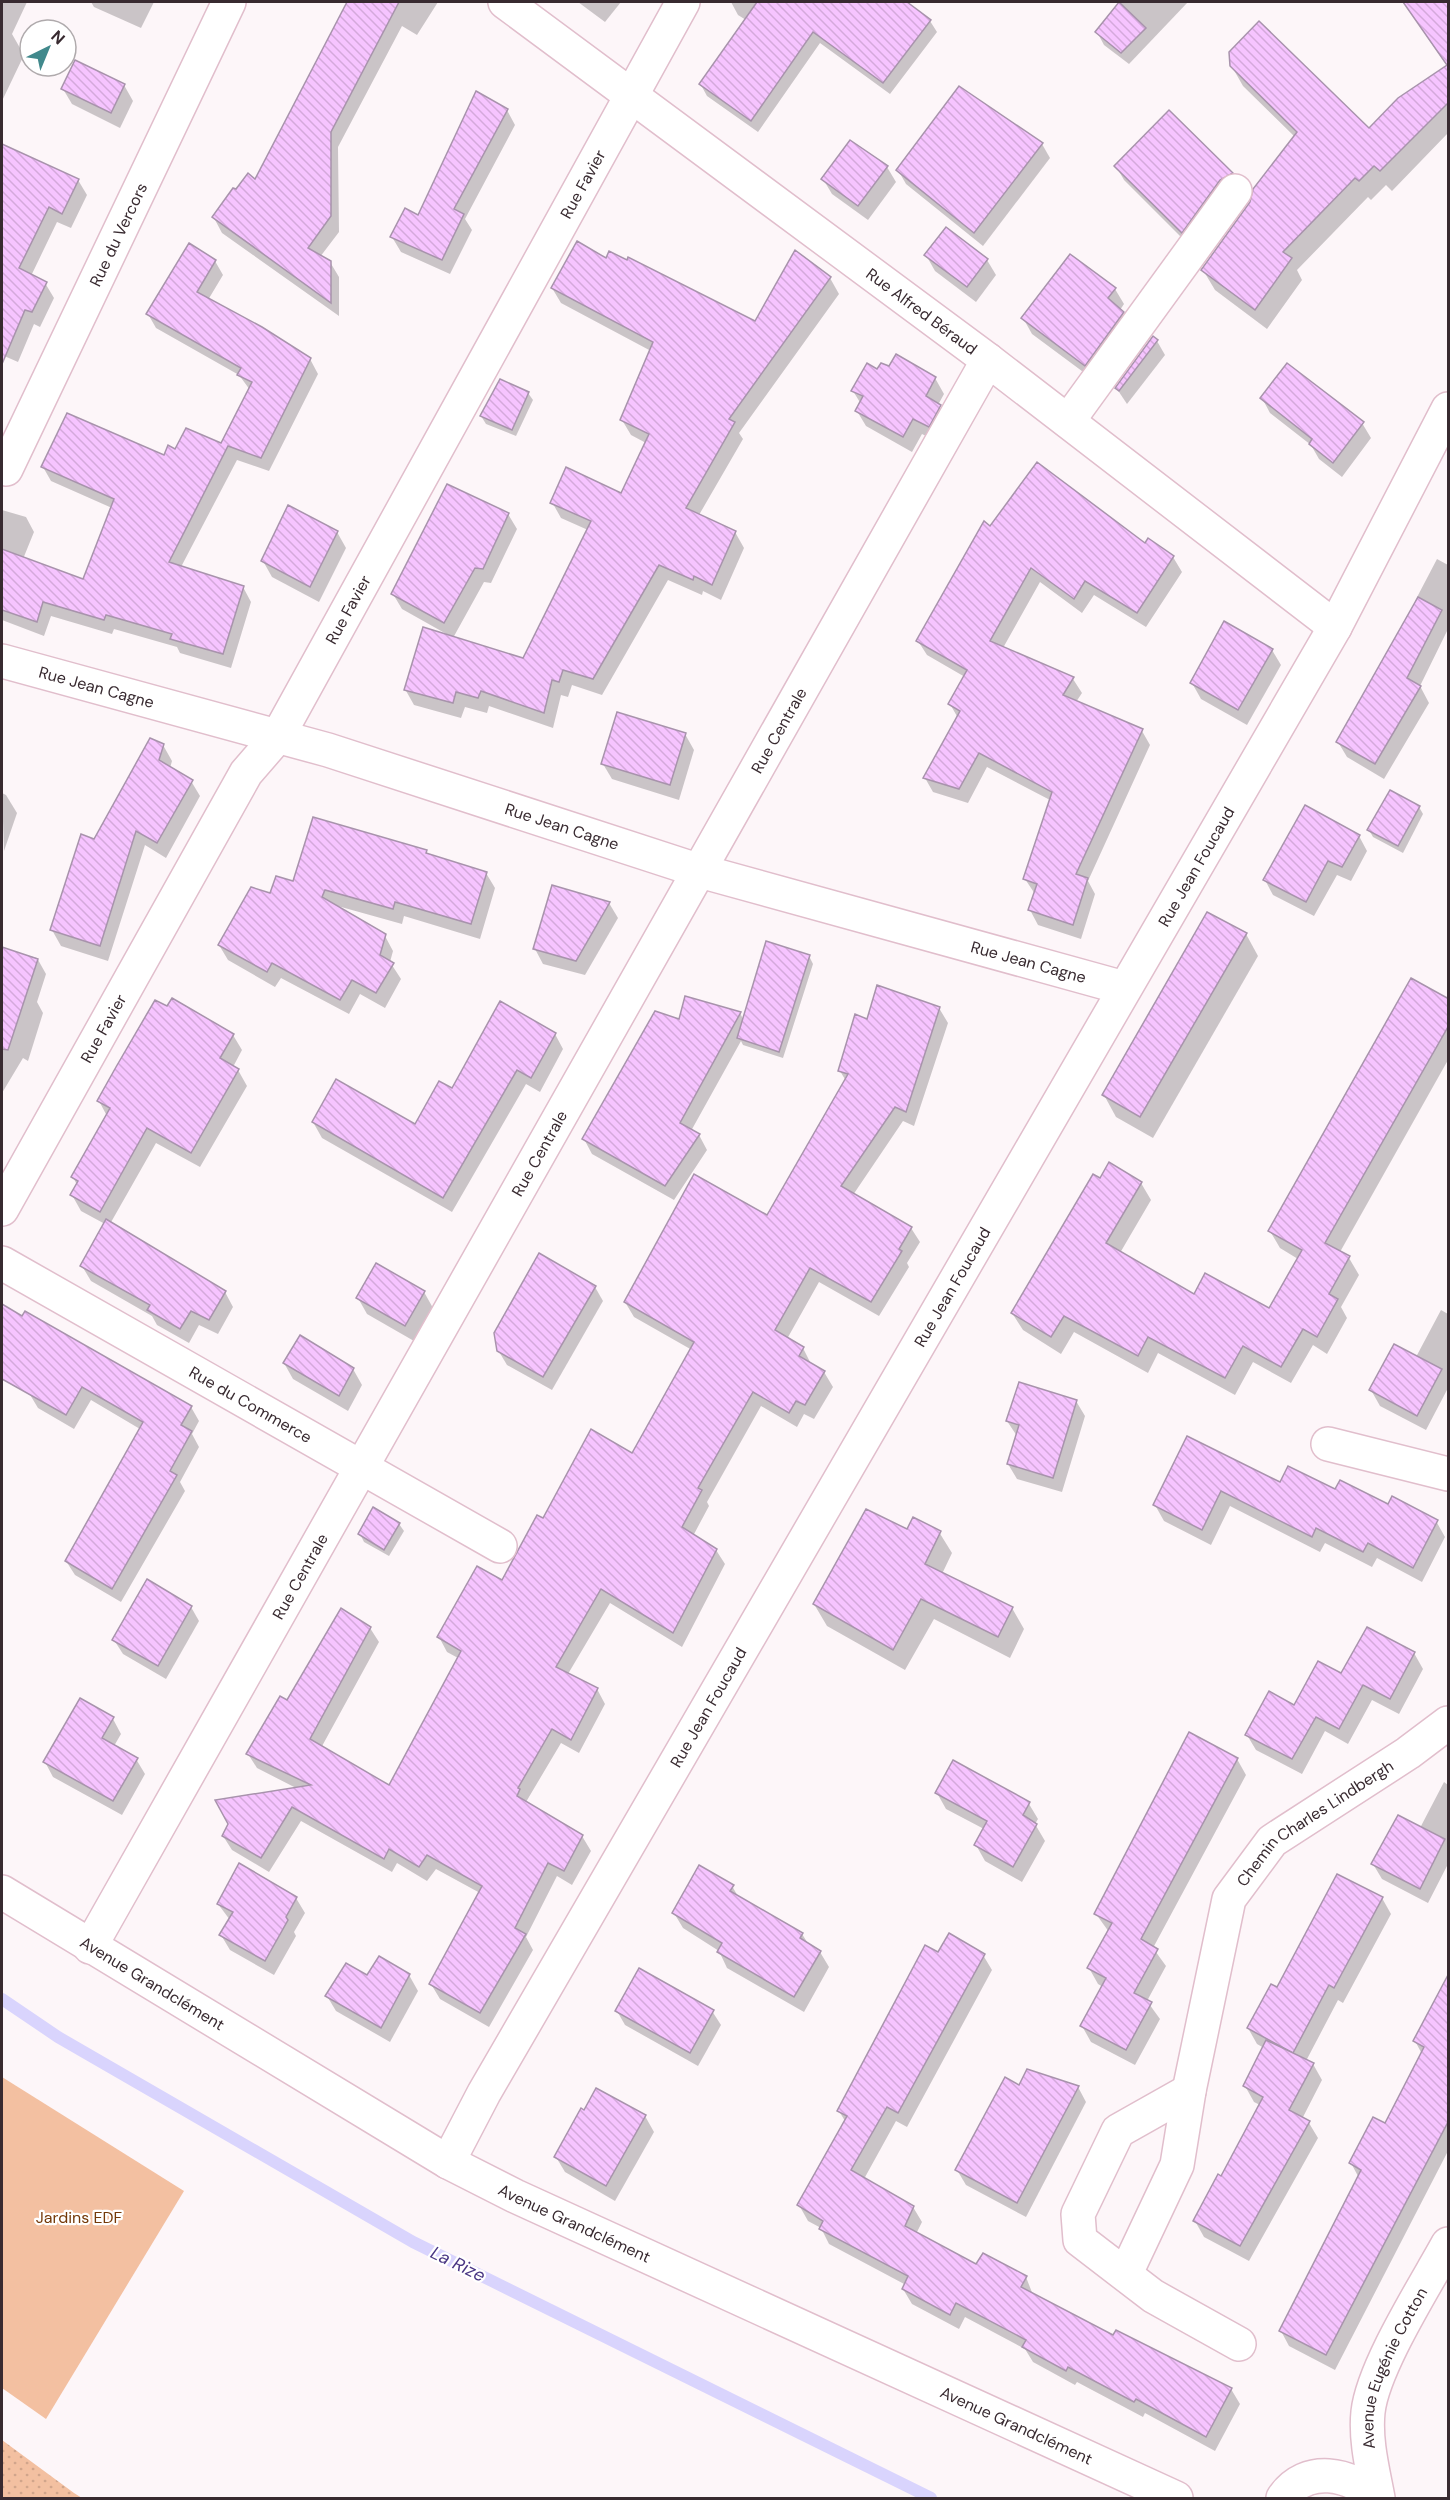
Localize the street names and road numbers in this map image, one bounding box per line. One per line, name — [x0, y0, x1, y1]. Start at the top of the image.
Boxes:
street label: Rue Favier — [555, 146, 610, 222]
street label: Rue du Vercors — [84, 179, 152, 290]
street label: Rue Alfred Béraud — [862, 263, 982, 359]
street label: Rue Favier — [320, 571, 375, 648]
street label: Rue Jean Cagne — [36, 661, 157, 713]
street label: Rue Centrale — [746, 684, 811, 777]
street label: Rue Jean Cagne — [502, 798, 622, 854]
street label: Rue Jean Foucaud — [1153, 803, 1239, 930]
street label: Rue Jean Cagne — [969, 936, 1089, 988]
street label: Rue Favier — [75, 990, 131, 1067]
street label: Rue Centrale — [507, 1107, 572, 1200]
street label: Rue Jean Foucaud — [909, 1223, 995, 1351]
street label: Rue du Commerce — [185, 1361, 316, 1448]
street label: Rue Centrale — [267, 1530, 332, 1623]
street label: Rue Jean Foucaud — [665, 1643, 751, 1771]
street label: Chemin Charles Lindbergh — [1232, 1755, 1397, 1890]
street label: Avenue Grandclément — [76, 1931, 229, 2035]
street label: Avenue Grandclément — [495, 2179, 654, 2267]
street label: Avenue Eugénie Cotton — [1357, 2283, 1432, 2450]
street label: Avenue Grandclément — [937, 2381, 1096, 2469]

